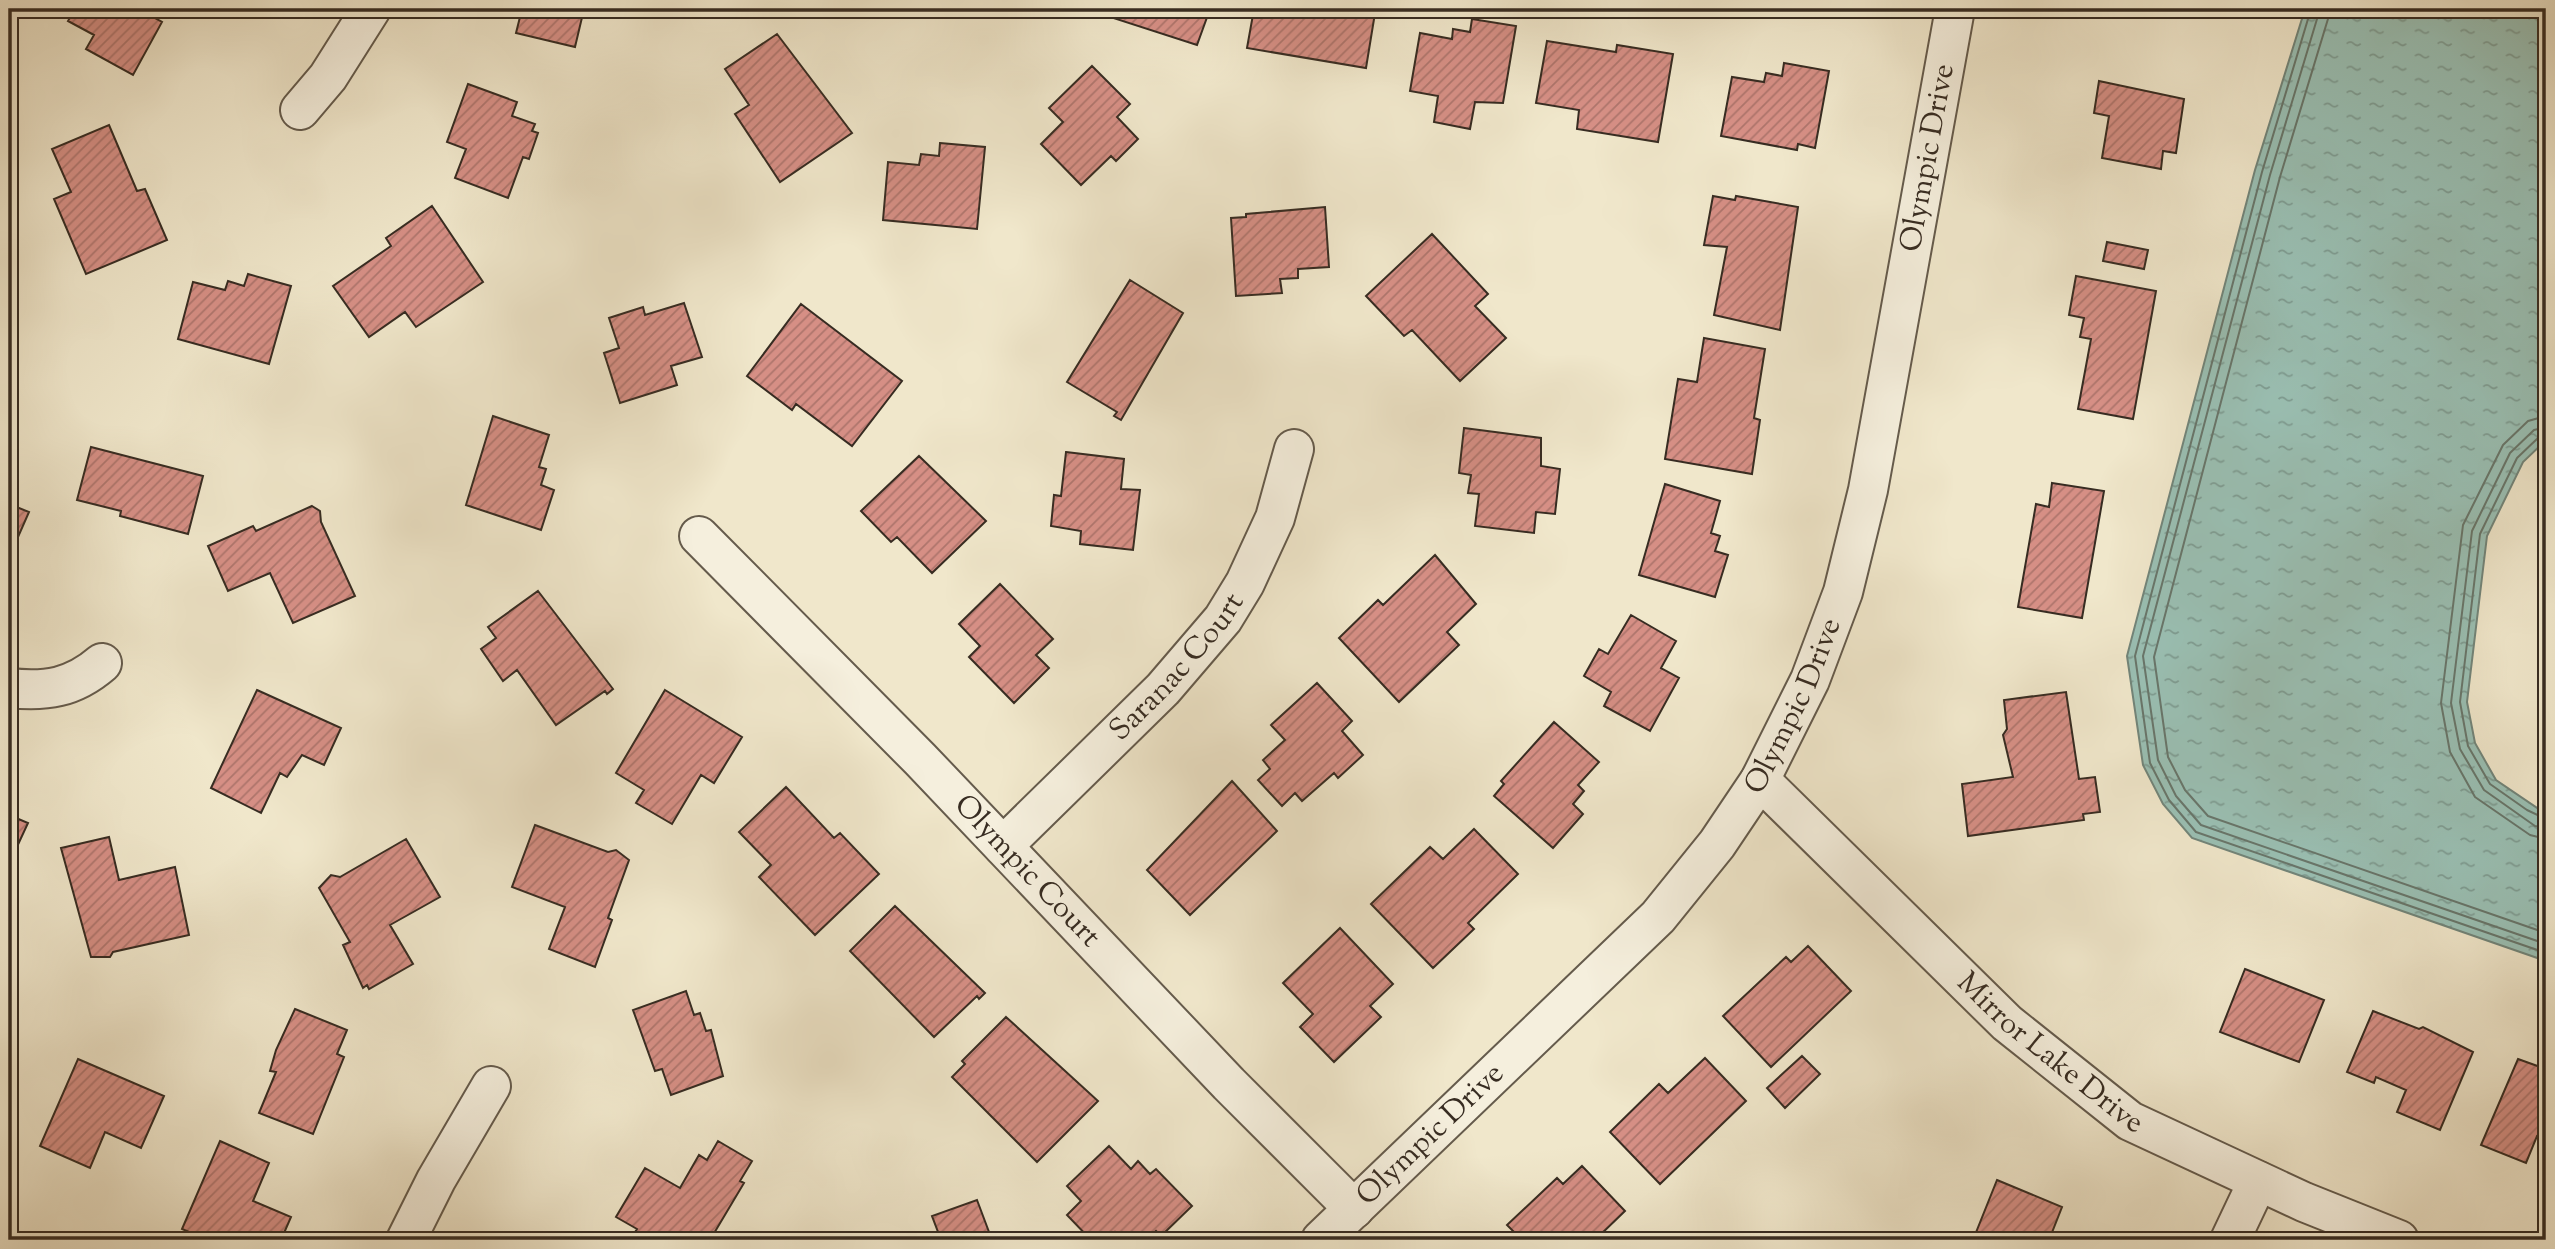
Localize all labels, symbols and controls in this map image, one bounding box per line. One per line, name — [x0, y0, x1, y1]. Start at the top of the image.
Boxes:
street label: Olympic Drive — [1890, 60, 1966, 255]
street label: Saranac Court — [1100, 585, 1255, 751]
street label: Olympic Drive — [1734, 612, 1853, 804]
street label: Olympic Court — [943, 785, 1110, 957]
street label: Mirror Lake Drive — [1946, 963, 2150, 1145]
street label: Olympic Drive — [1347, 1053, 1514, 1216]

